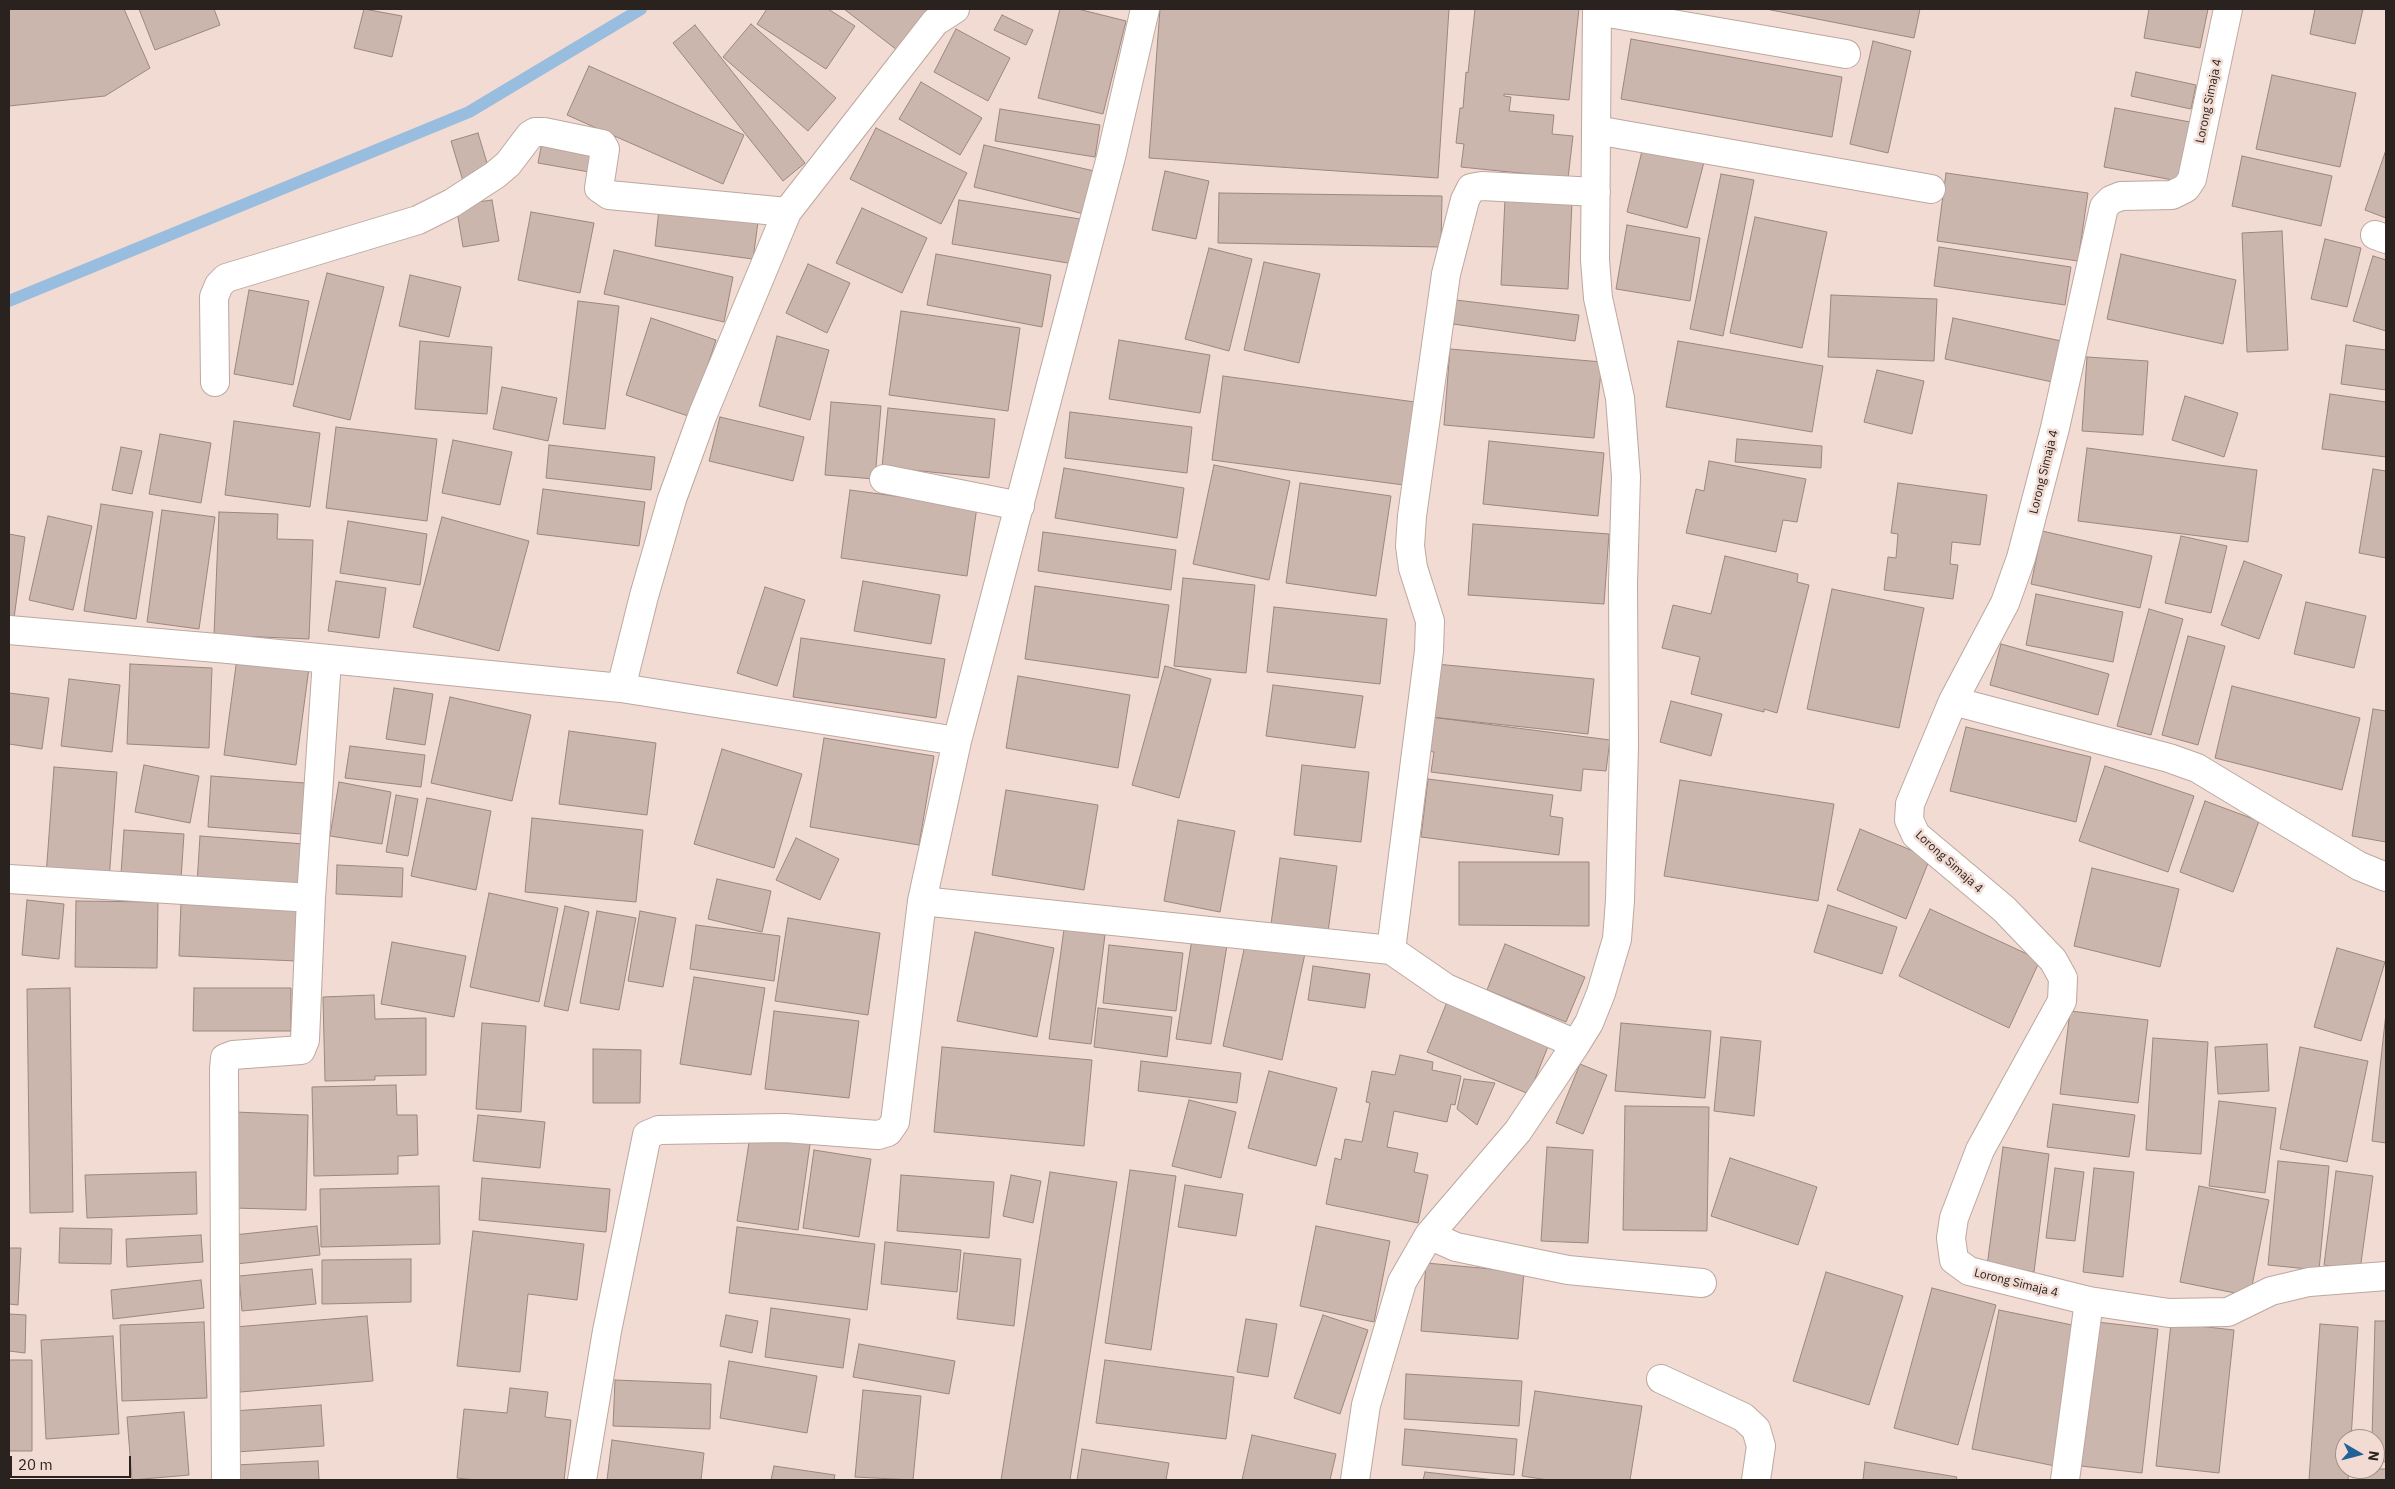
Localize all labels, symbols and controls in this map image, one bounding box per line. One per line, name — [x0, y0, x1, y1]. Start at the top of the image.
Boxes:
street label: Lorong Simaja 4 — [2193, 57, 2225, 145]
street label: Lorong Simaja 4 — [2027, 429, 2061, 515]
street label: Lorong Simaja 4 — [1912, 828, 1986, 896]
street label: Lorong Simaja 4 — [1973, 1266, 2059, 1300]
north arrow — [2335, 1429, 2385, 1479]
scale bar — [12, 1446, 134, 1478]
text: N — [2364, 1450, 2383, 1462]
text: 20 m — [18, 1455, 53, 1474]

